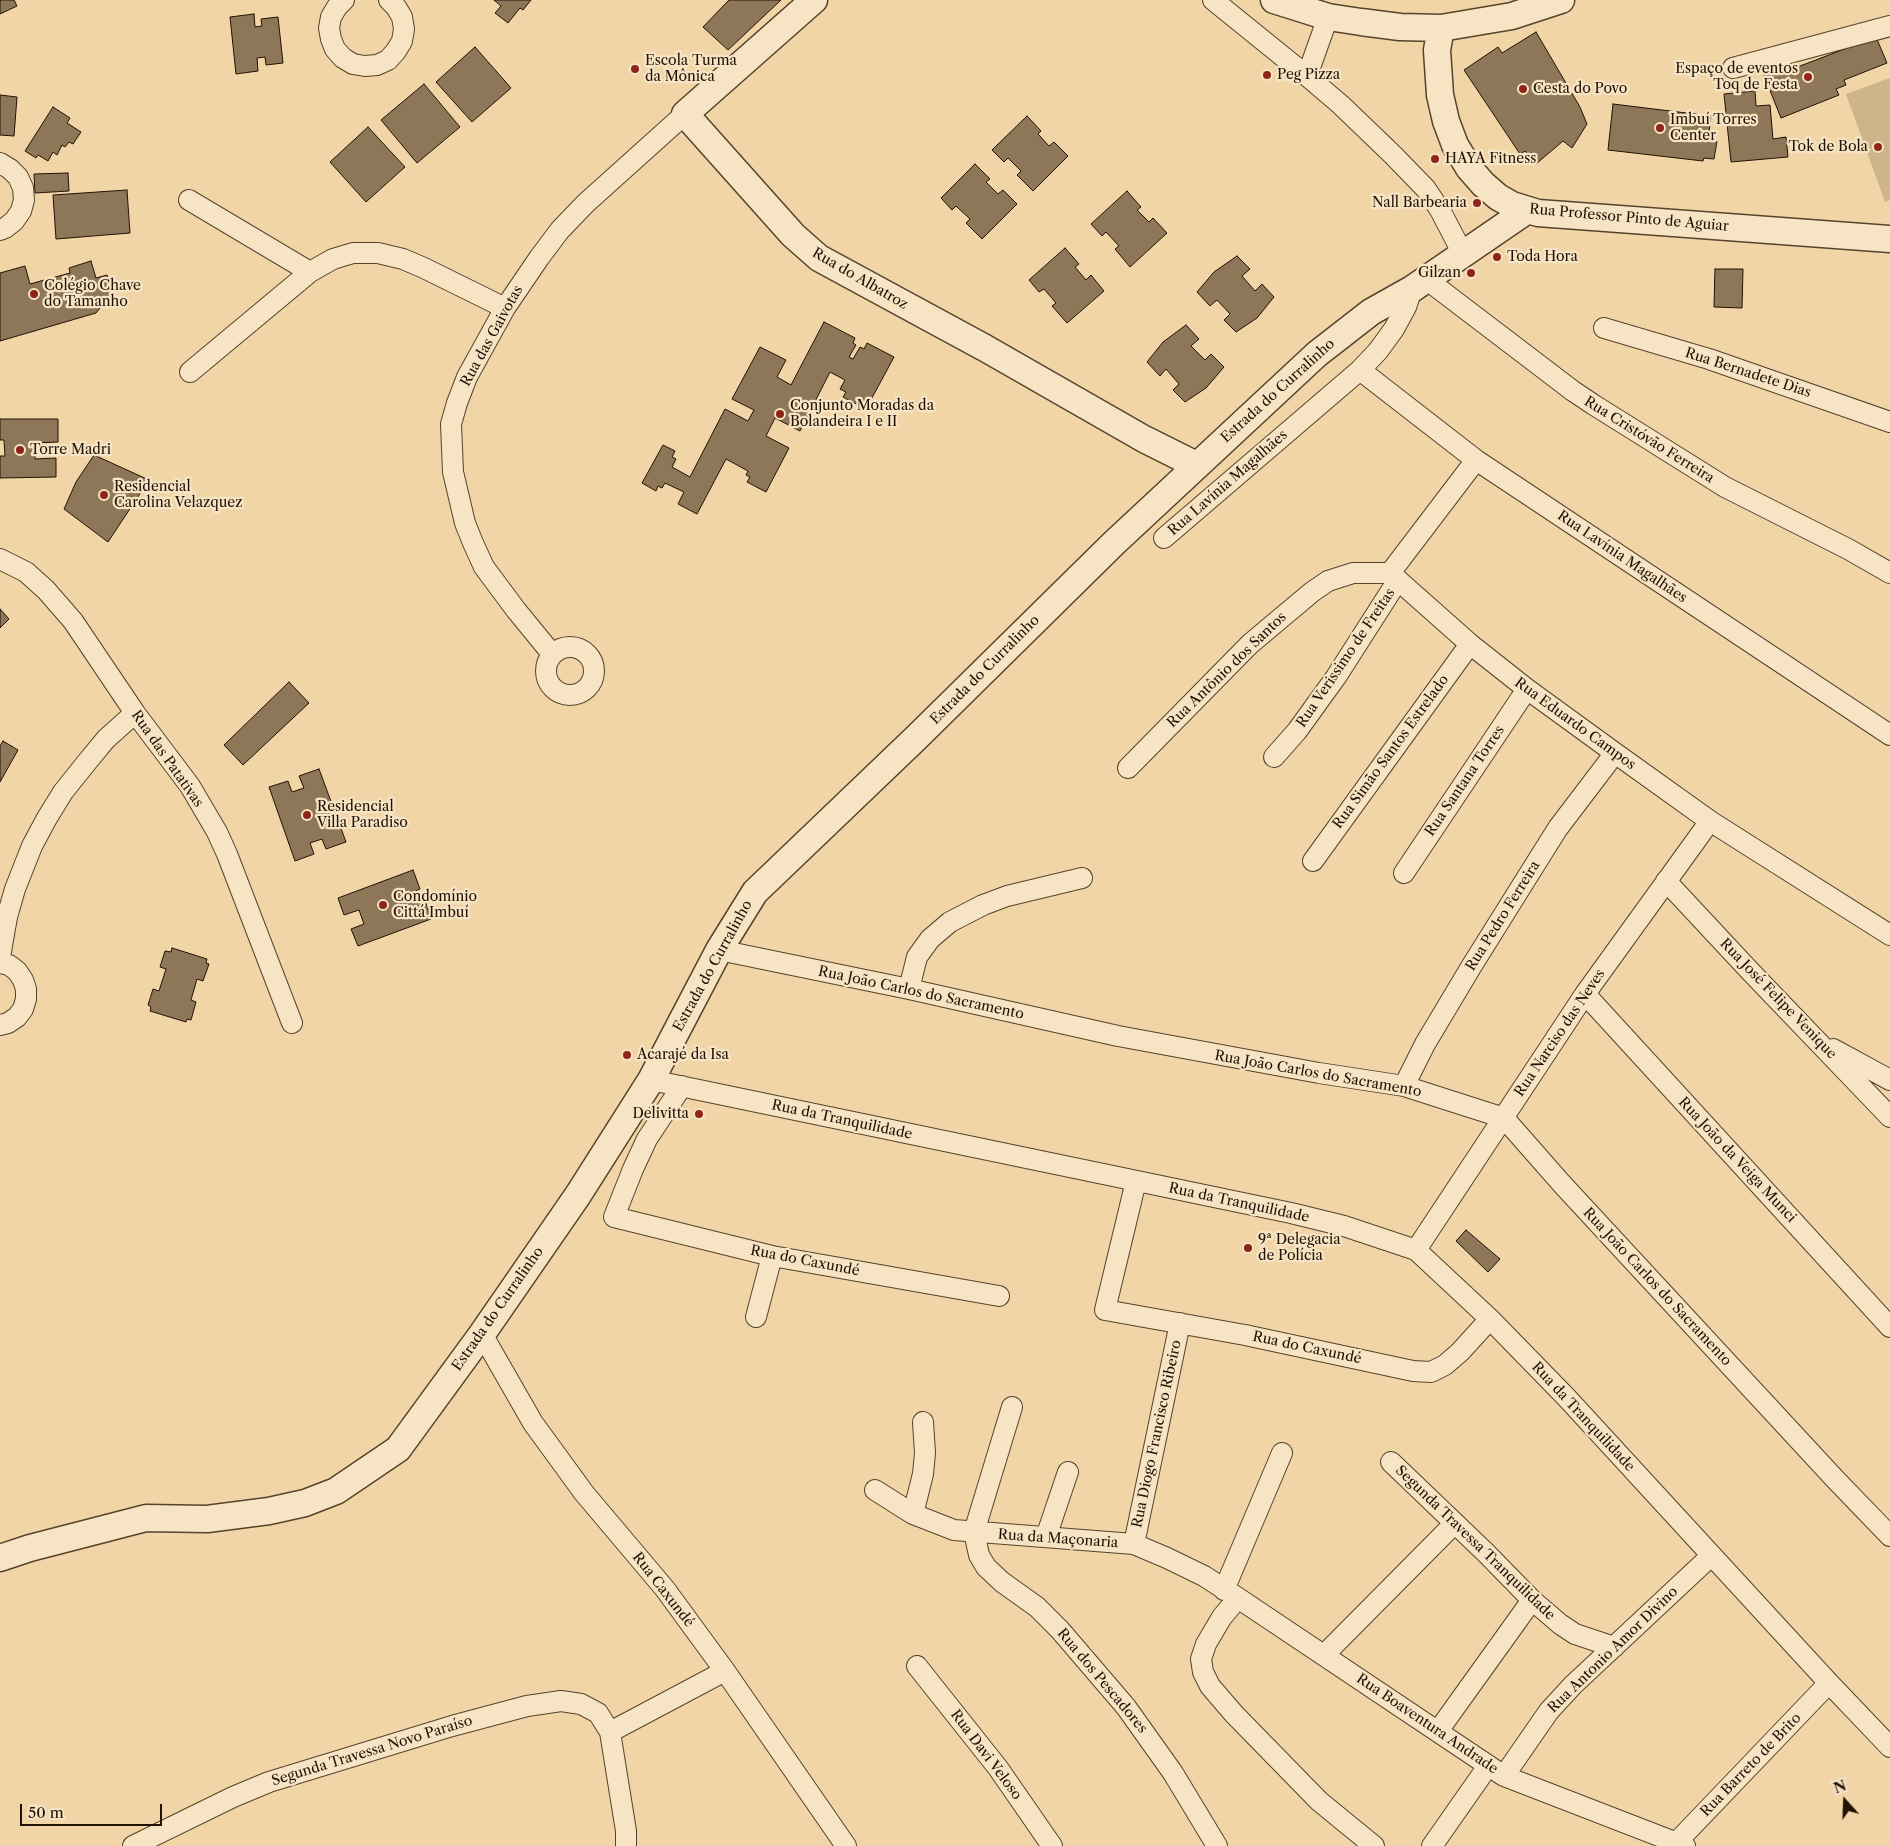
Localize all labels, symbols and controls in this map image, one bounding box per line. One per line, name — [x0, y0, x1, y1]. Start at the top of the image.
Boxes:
place label: Escola Turma da Mônica — [645, 53, 737, 85]
place label: Espaço de eventos Toq de Festa — [1675, 61, 1798, 94]
marker: Escola Turma da Mônica — [629, 63, 641, 75]
place label: Peg Pizza — [1277, 67, 1340, 83]
marker: Peg Pizza — [1261, 69, 1273, 81]
marker: Espaço de eventos Toq de Festa — [1802, 71, 1814, 83]
place label: Cesta do Povo — [1533, 81, 1627, 97]
marker: Cesta do Povo — [1517, 83, 1529, 95]
place label: Imbuí Torres Center — [1670, 112, 1757, 144]
marker: Imbuí Torres Center — [1654, 122, 1666, 134]
place label: Tok de Bola — [1788, 139, 1868, 155]
marker: Tok de Bola — [1872, 141, 1884, 153]
place label: HAYA Fitness — [1445, 151, 1536, 167]
marker: HAYA Fitness — [1429, 153, 1441, 165]
place label: Nall Barbearia — [1372, 195, 1467, 211]
marker: Nall Barbearia — [1471, 197, 1483, 209]
street label: Rua Professor Pinto de Aguiar — [1529, 201, 1729, 235]
street label: Rua do Albatroz — [809, 245, 911, 313]
place label: Toda Hora — [1507, 249, 1578, 265]
marker: Toda Hora — [1491, 251, 1503, 263]
place label: Gilzan — [1418, 265, 1461, 281]
marker: Gilzan — [1465, 267, 1477, 279]
place label: Colégio Chave do Tamanho — [44, 278, 141, 310]
street label: Rua das Gaivotas — [457, 283, 527, 389]
marker: Colégio Chave do Tamanho — [28, 288, 40, 300]
street label: Estrada do Curralinho — [1218, 335, 1338, 447]
street label: Rua Bernadete Dias — [1683, 345, 1813, 401]
street label: Rua Cristóvão Ferreira — [1581, 393, 1717, 487]
place label: Conjunto Moradas da Bolandeira I e II — [790, 398, 934, 431]
marker: Conjunto Moradas da Bolandeira I e II — [774, 408, 786, 420]
street label: Rua Lavínia Magalhães — [1165, 427, 1291, 539]
place label: Torre Madri — [30, 442, 111, 458]
marker: Torre Madri — [14, 444, 26, 456]
place label: Residencial Carolina Velazquez — [114, 479, 242, 512]
marker: Residencial Carolina Velazquez — [98, 489, 110, 501]
street label: Rua Lavínia Magalhães — [1554, 507, 1690, 607]
street label: Rua Verissimo de Freitas — [1293, 585, 1399, 731]
street label: Rua Antônio dos Santos — [1164, 609, 1290, 731]
street label: Estrada do Curralinho — [927, 612, 1043, 728]
street label: Rua Simão Santos Estrelado — [1330, 672, 1452, 832]
street label: Rua Eduardo Campos — [1511, 675, 1639, 773]
street label: Rua das Patativas — [127, 707, 207, 811]
street label: Rua Santana Torres — [1422, 722, 1508, 840]
place label: Residencial Villa Paradiso — [317, 799, 408, 832]
marker: Residencial Villa Paradiso — [301, 809, 313, 821]
street label: Rua Pedro Ferreira — [1462, 858, 1544, 974]
place label: Condomínio Cittá Imbuí — [393, 889, 477, 922]
street label: Estrada do Curralinho — [670, 897, 756, 1035]
marker: Condomínio Cittá Imbuí — [377, 899, 389, 911]
street label: Rua José Felipe Venique — [1716, 935, 1840, 1063]
street label: Rua João Carlos do Sacramento — [817, 963, 1025, 1023]
street label: Rua Narciso das Neves — [1511, 966, 1609, 1100]
place label: Acarajé da Isa — [637, 1047, 729, 1063]
street label: Rua João Carlos do Sacramento — [1213, 1047, 1423, 1101]
marker: Acarajé da Isa — [621, 1049, 633, 1061]
street label: Rua João da Veiga Munci — [1675, 1094, 1799, 1226]
street label: Rua da Tranquilidade — [770, 1097, 914, 1143]
place label: Delivitta — [632, 1106, 689, 1122]
marker: Delivitta — [693, 1108, 705, 1120]
street label: Rua da Tranquilidade — [1167, 1180, 1311, 1226]
street label: Rua João Carlos do Sacramento — [1579, 1204, 1735, 1370]
place label: 9ª Delegacia de Polícia — [1258, 1232, 1341, 1264]
street label: Rua do Caxundé — [749, 1242, 861, 1280]
marker: 9ª Delegacia de Polícia — [1242, 1242, 1254, 1254]
street label: Estrada do Curralinho — [449, 1244, 547, 1374]
street label: Rua do Caxundé — [1251, 1328, 1363, 1368]
street label: Rua Diogo Francisco Ribeiro — [1129, 1339, 1185, 1529]
street label: Rua da Tranquilidade — [1528, 1359, 1638, 1475]
street label: Segunda Travessa Tranquilidade — [1392, 1462, 1558, 1624]
street label: Rua da Maçonaria — [997, 1526, 1119, 1552]
street label: Rua Caxundé — [629, 1549, 697, 1631]
street label: Rua Antonio Amor Divino — [1544, 1583, 1682, 1717]
street label: Rua dos Pescadores — [1053, 1625, 1151, 1737]
street label: Rua Boaventura Andrade — [1353, 1670, 1501, 1778]
street label: Rua Davi Veloso — [947, 1707, 1025, 1803]
street label: Rua Barreto de Brito — [1697, 1710, 1805, 1820]
street label: Segunda Travessa Novo Paraíso — [270, 1712, 474, 1790]
north arrow — [1820, 1776, 1870, 1826]
text: N — [1831, 1776, 1849, 1797]
scale bar — [22, 1794, 165, 1826]
text: 50 m — [28, 1803, 64, 1822]

